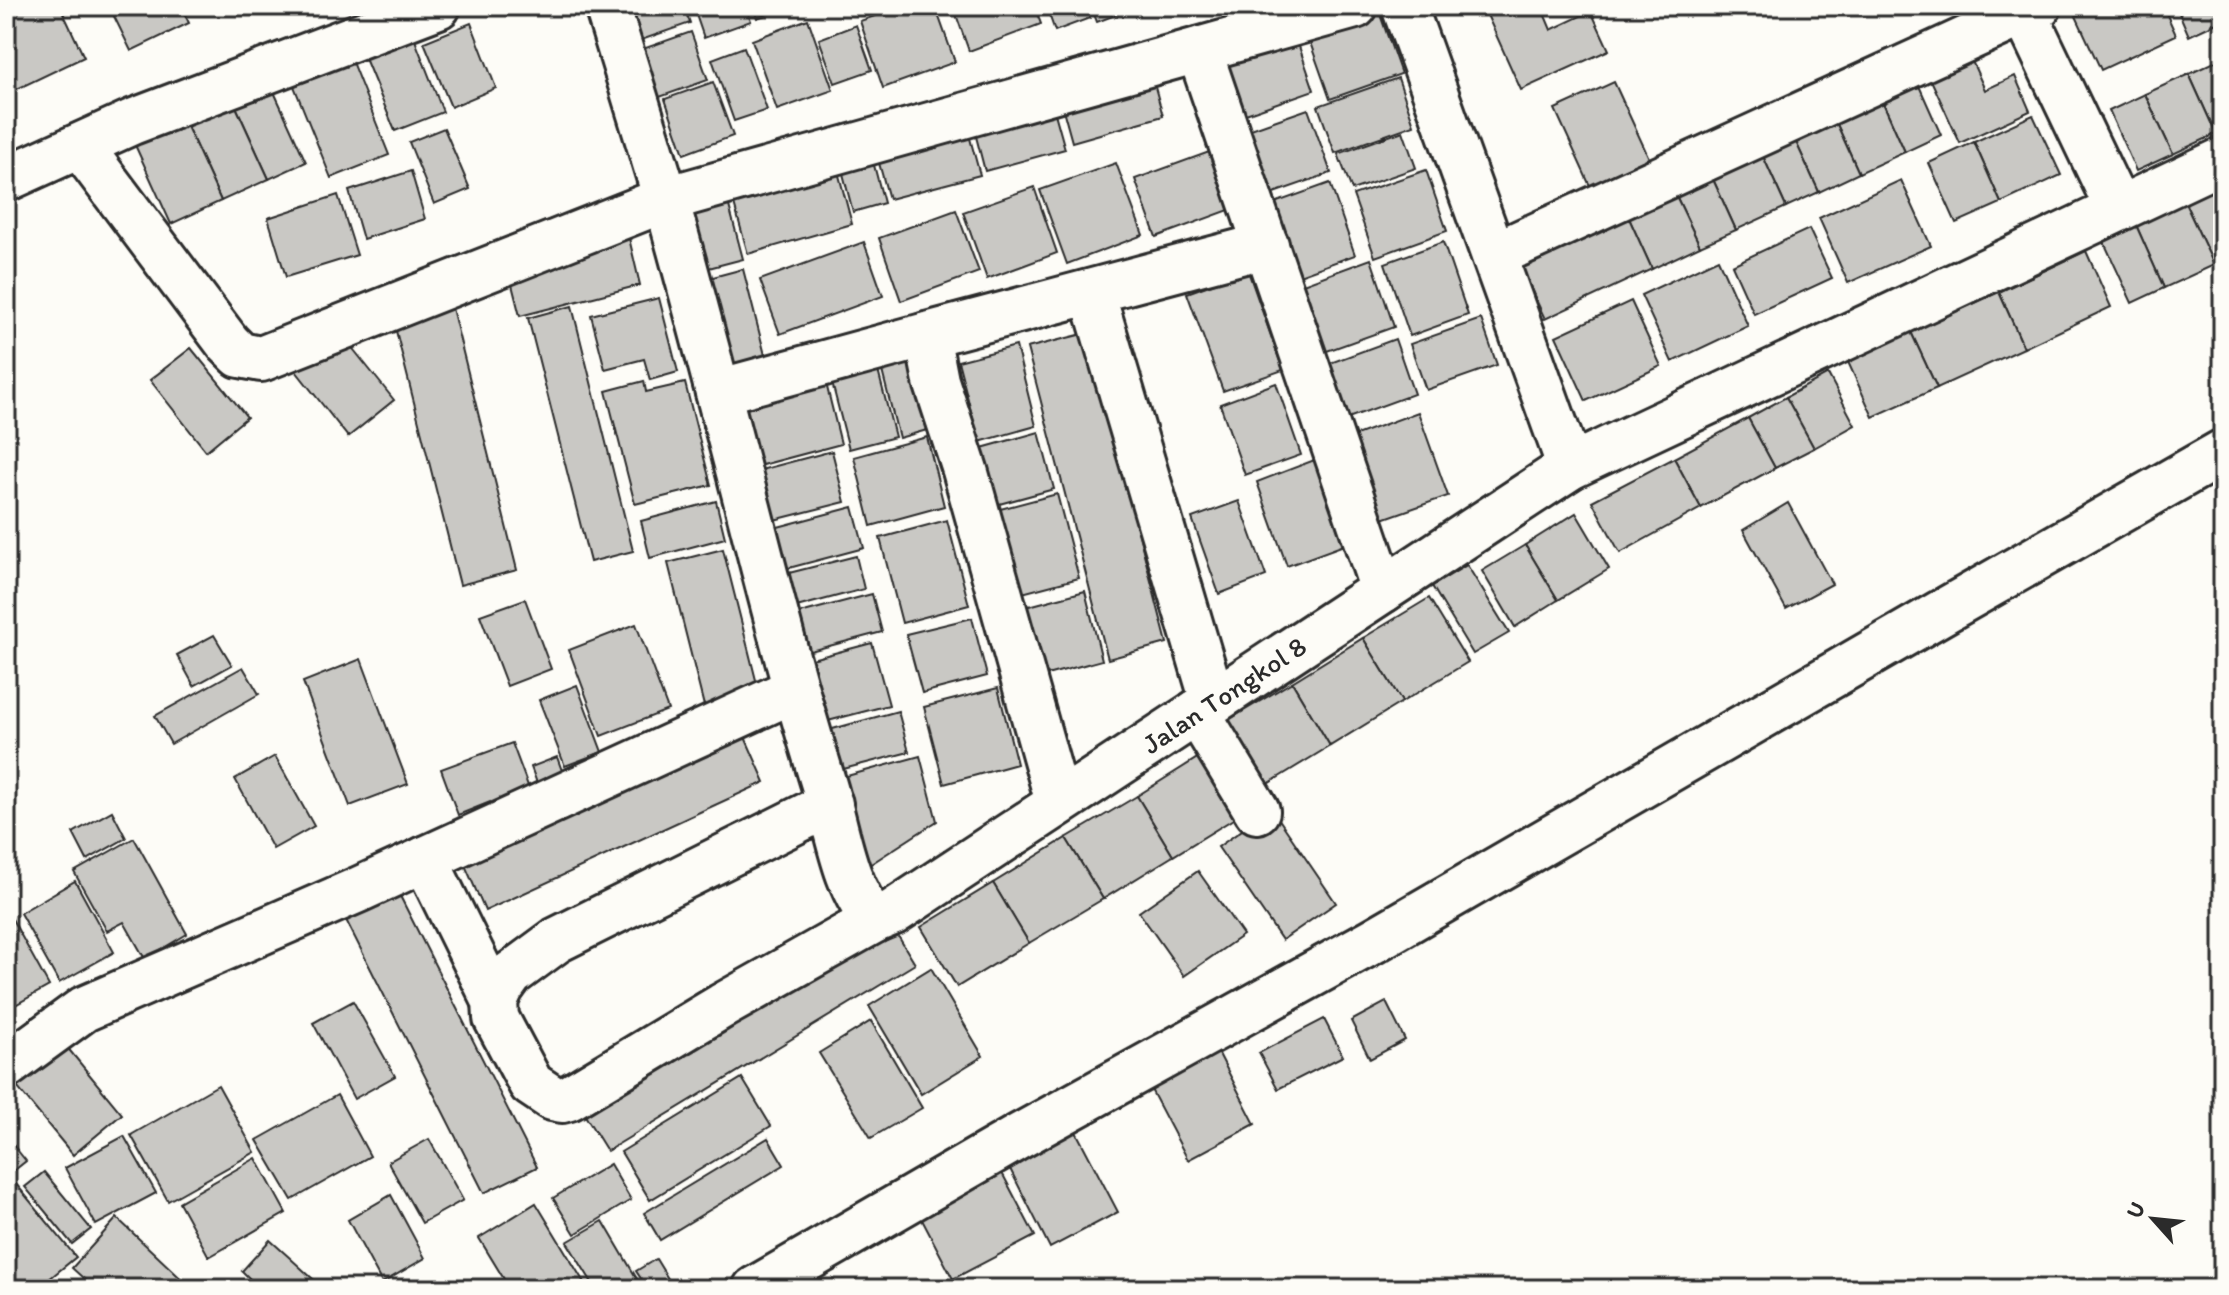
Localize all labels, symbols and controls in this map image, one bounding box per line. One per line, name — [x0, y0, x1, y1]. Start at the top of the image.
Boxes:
street label: Jalan Tongkol 8 — [1136, 628, 1312, 761]
north arrow — [2113, 1179, 2193, 1259]
text: U — [2120, 1198, 2151, 1223]

